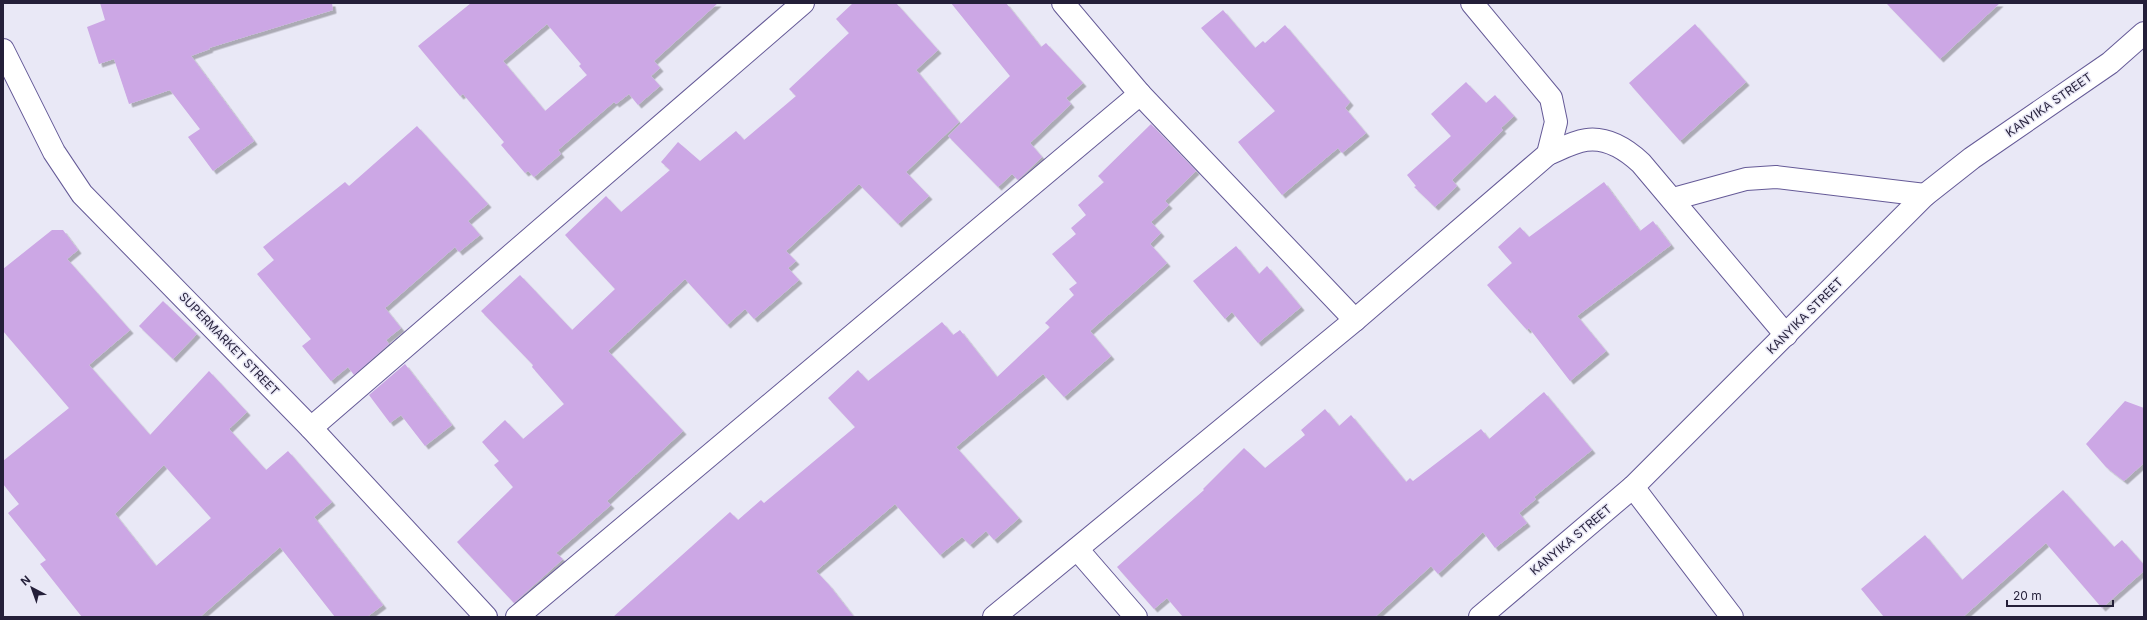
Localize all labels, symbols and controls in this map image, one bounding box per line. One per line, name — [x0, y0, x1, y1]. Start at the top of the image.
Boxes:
street label: KANYIKA STREET — [2003, 69, 2095, 140]
street label: KANYIKA STREET — [1763, 274, 1846, 357]
street label: SUPERMARKET STREET — [176, 289, 283, 399]
street label: KANYIKA STREET — [1527, 501, 1615, 578]
north arrow — [12, 568, 52, 608]
text: N — [18, 572, 33, 588]
scale bar — [2007, 582, 2113, 608]
text: 20 m — [2013, 588, 2042, 603]

